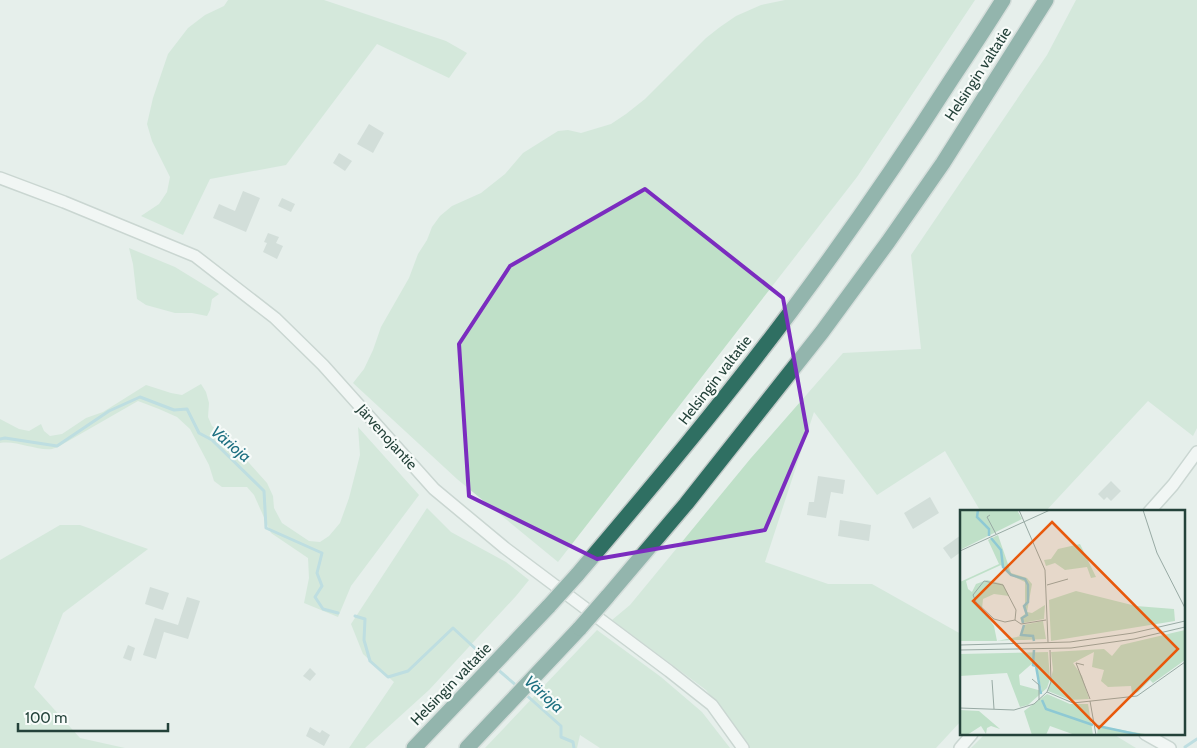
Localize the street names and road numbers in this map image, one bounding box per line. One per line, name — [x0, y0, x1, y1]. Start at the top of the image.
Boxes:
street label: Helsingin valtatie — [941, 24, 1015, 124]
street label: Helsingin valtatie — [675, 332, 756, 428]
street label: Järvenojantie — [352, 400, 421, 474]
street label: Helsingin valtatie — [407, 639, 495, 729]

